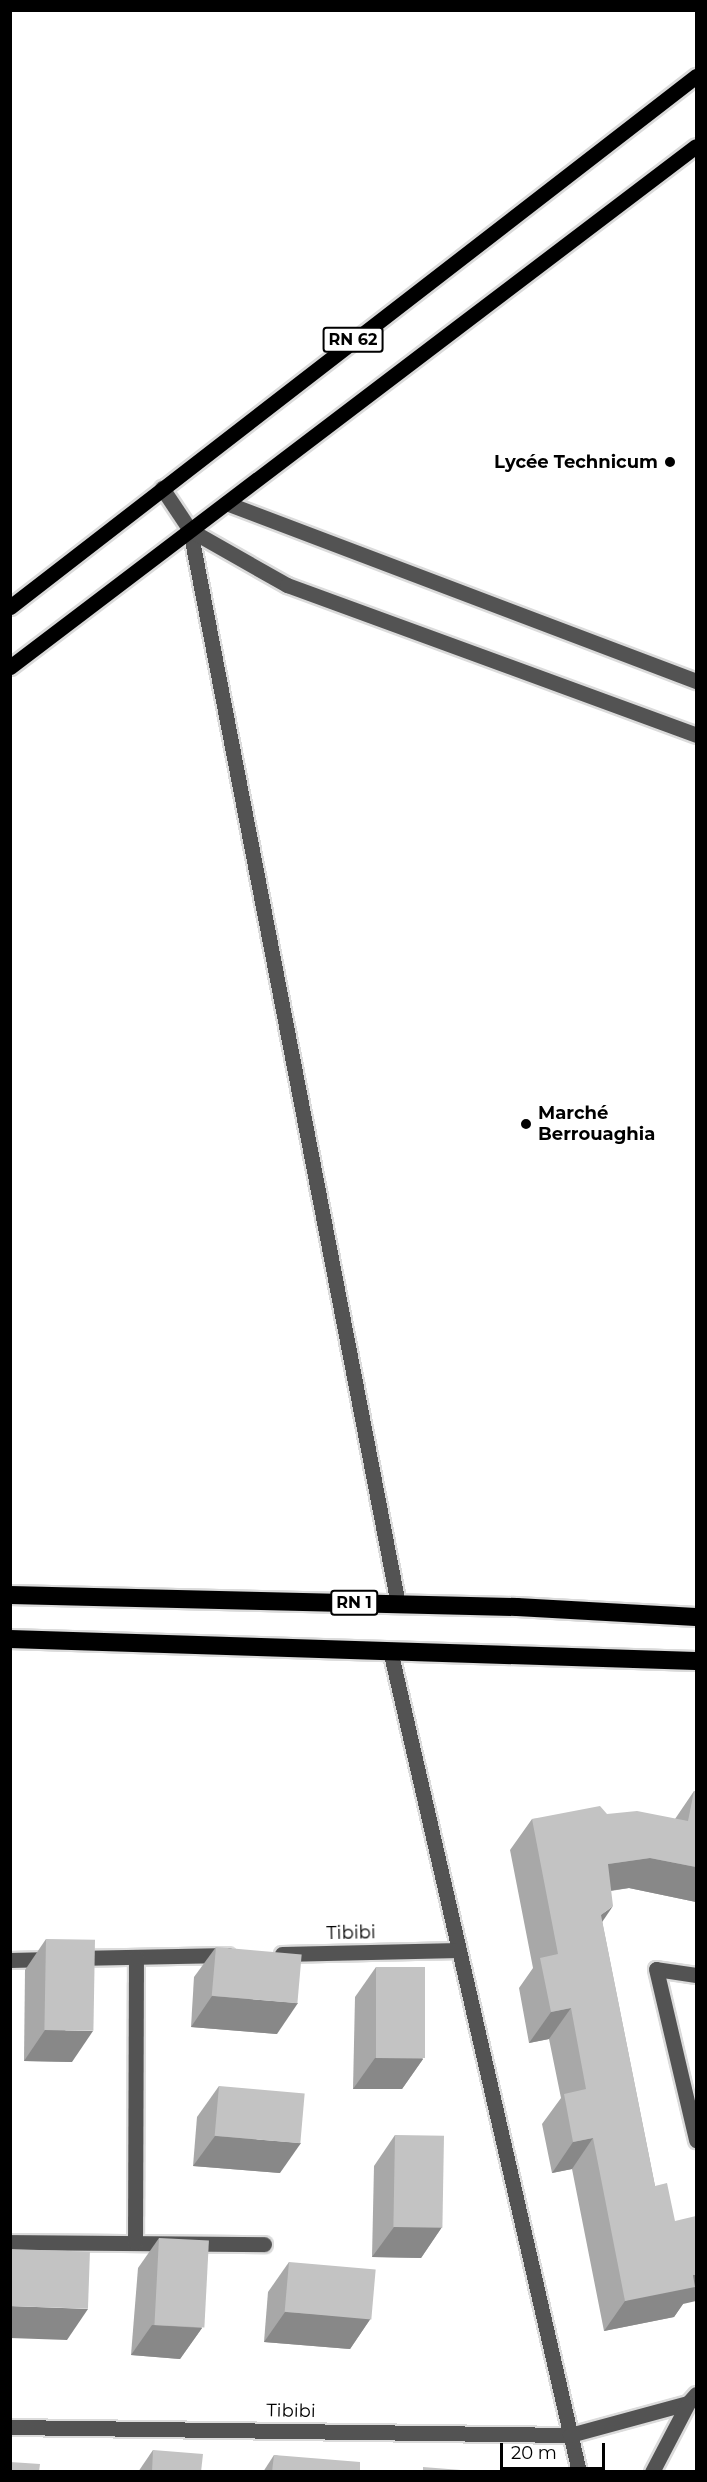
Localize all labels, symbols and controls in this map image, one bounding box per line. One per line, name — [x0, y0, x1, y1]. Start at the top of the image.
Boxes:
road number: RN 62 — [322, 327, 385, 353]
place label: Lycée Technicum — [494, 451, 658, 473]
marker: Lycée Technicum — [663, 455, 677, 469]
place label: Marché Berrouaghia — [538, 1103, 655, 1146]
marker: Marché Berrouaghia — [519, 1117, 533, 1131]
road number: RN 1 — [330, 1590, 378, 1616]
street label: Tibibi — [326, 1922, 376, 1944]
street label: Tibibi — [266, 2400, 316, 2422]
scale bar — [503, 2431, 608, 2469]
text: 20 m — [511, 2442, 557, 2464]

